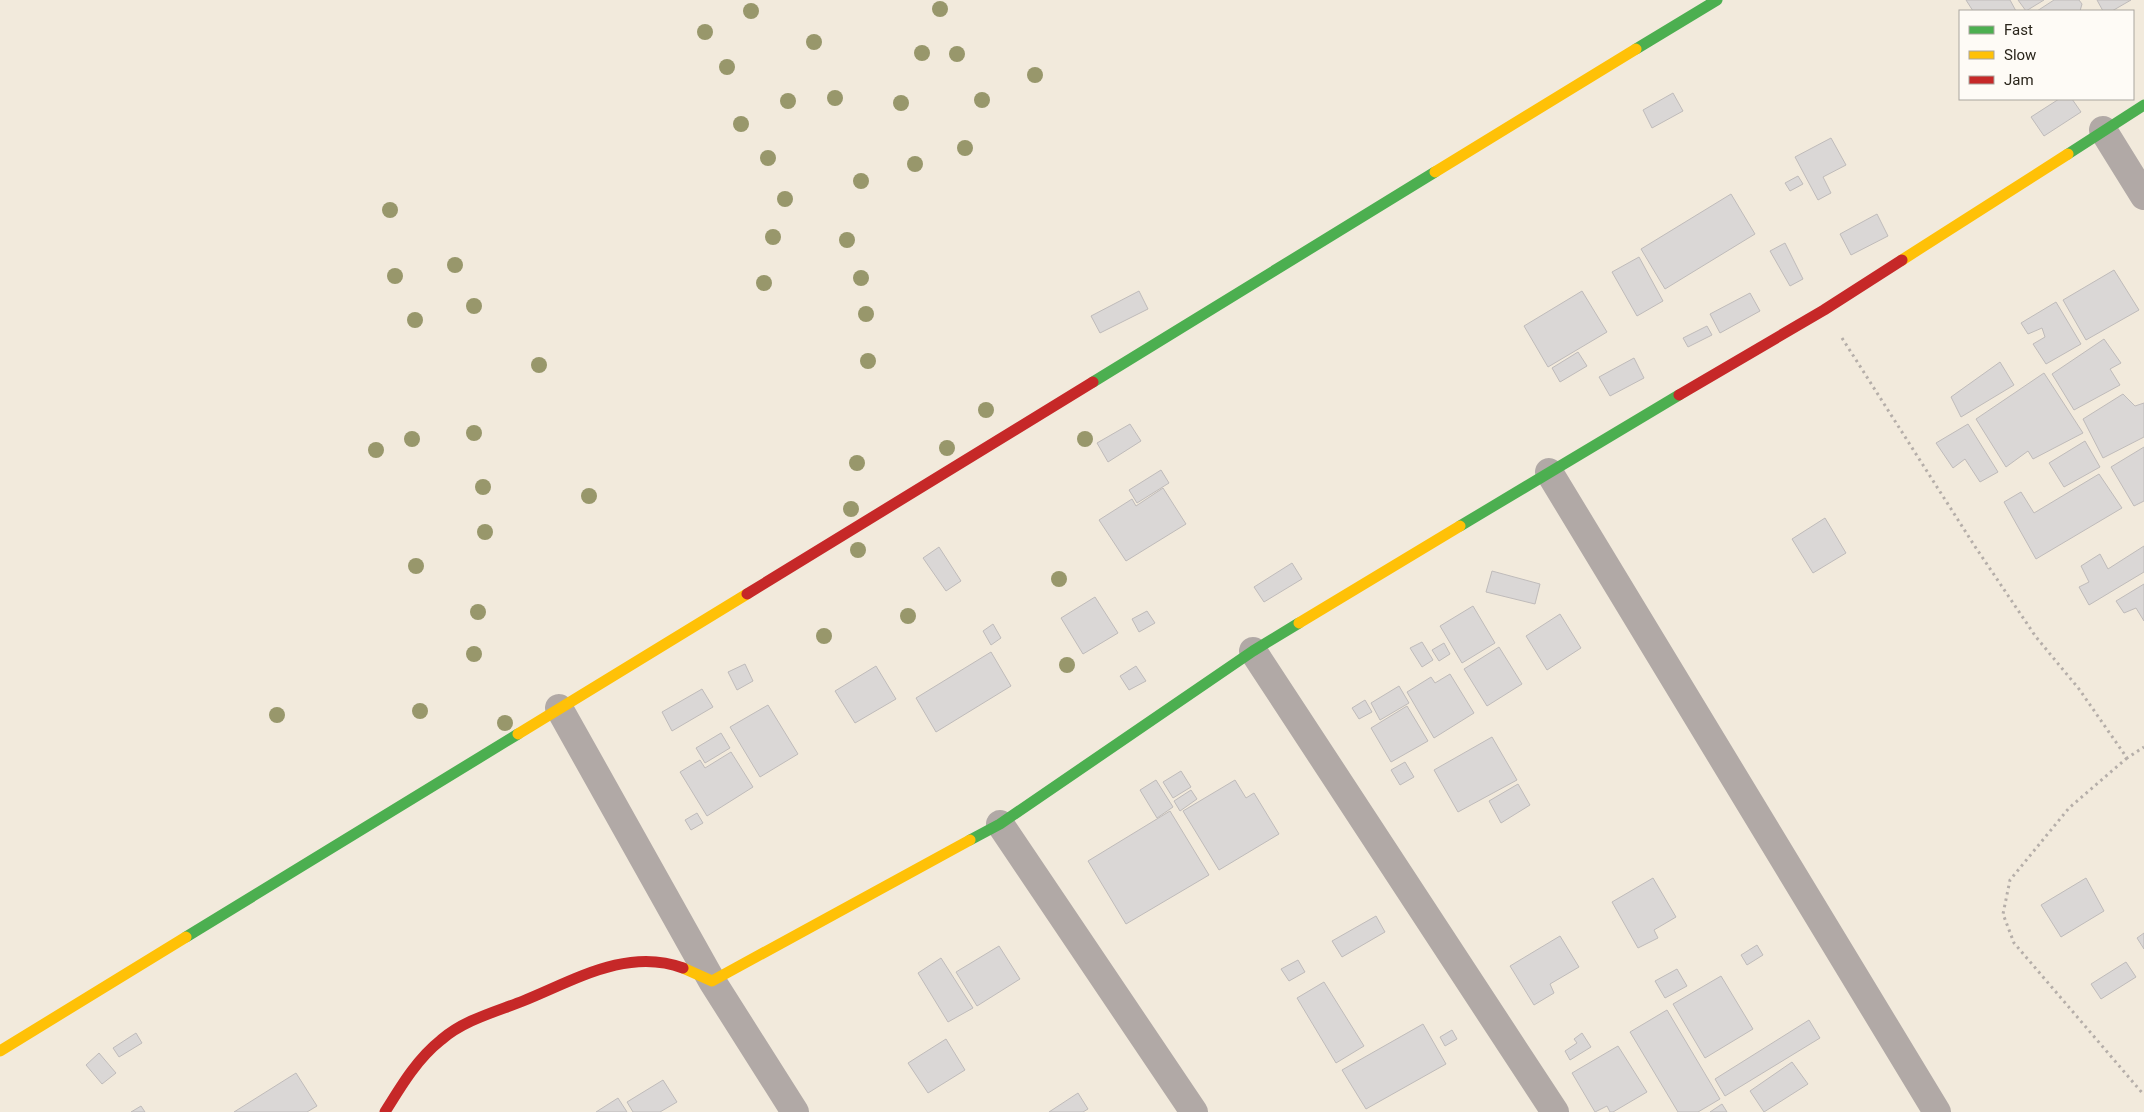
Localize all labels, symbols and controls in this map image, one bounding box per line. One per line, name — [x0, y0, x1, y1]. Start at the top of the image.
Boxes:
legend — [1959, 10, 2134, 100]
text: Fast — [2004, 21, 2033, 39]
text: Slow — [2004, 46, 2036, 64]
text: Jam — [2004, 71, 2034, 89]

